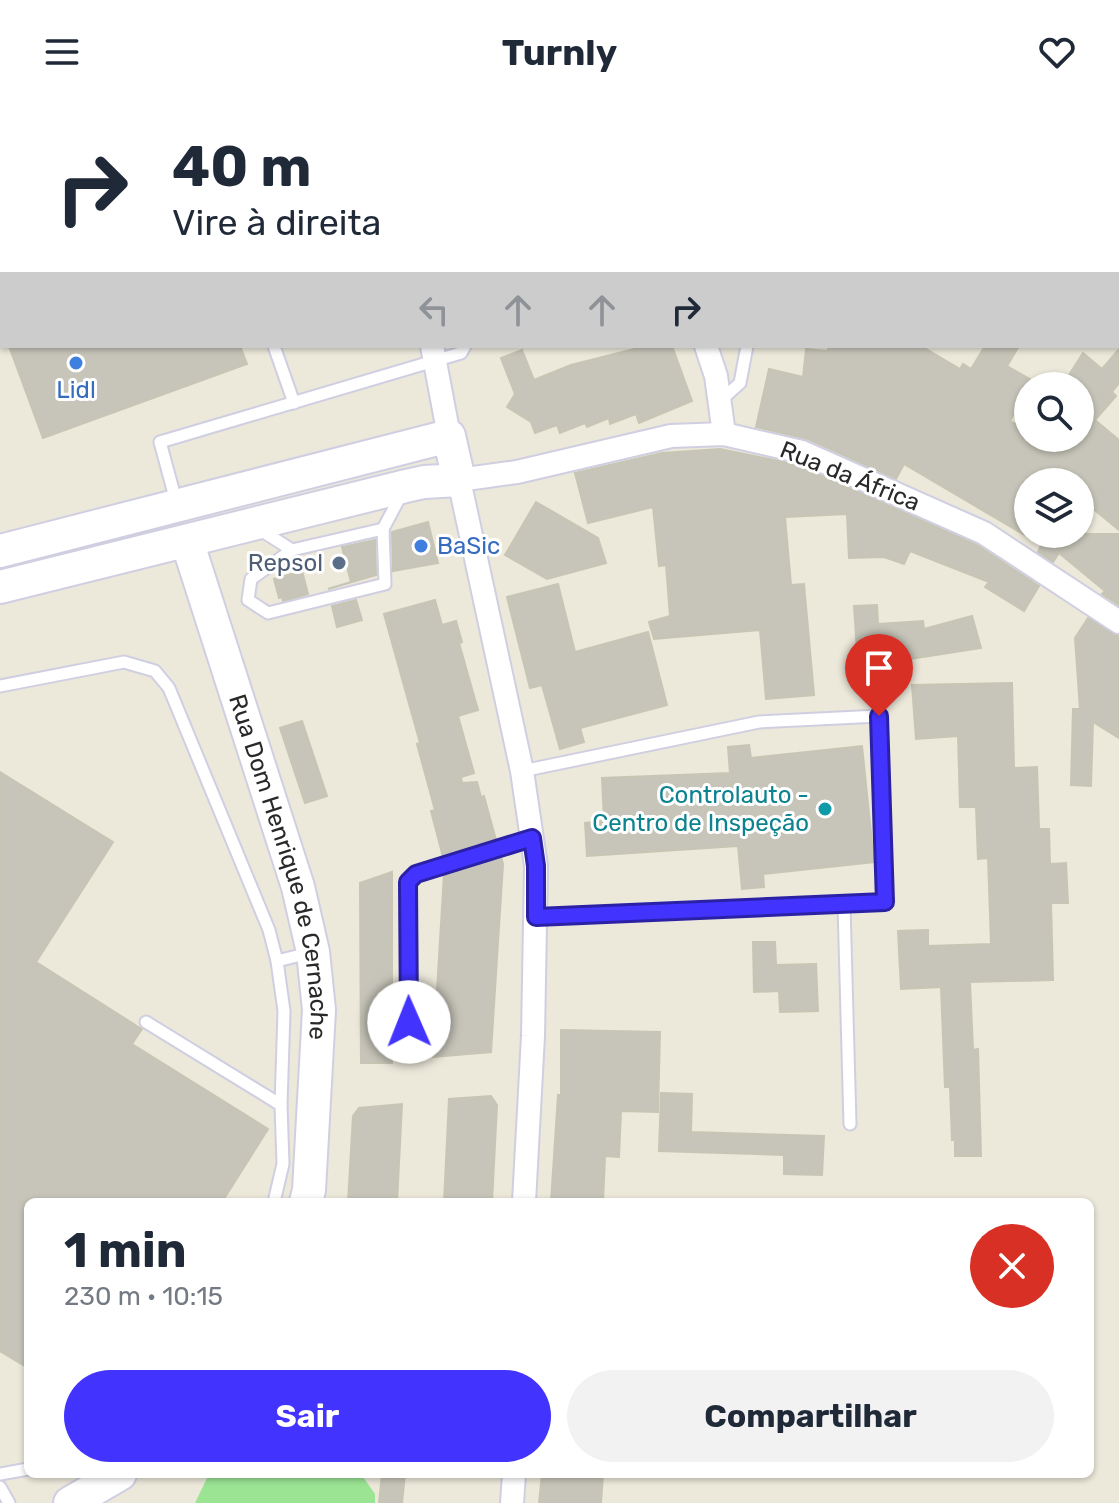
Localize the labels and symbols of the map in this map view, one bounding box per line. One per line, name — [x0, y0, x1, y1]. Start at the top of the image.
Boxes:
marker: Lidl — [67, 354, 85, 372]
place label: Lidl — [56, 376, 96, 404]
street label: Rua da África — [776, 435, 924, 517]
place label: BaSic — [437, 532, 500, 560]
marker: BaSic — [412, 537, 430, 555]
place label: Repsol — [248, 549, 323, 577]
marker: Repsol — [330, 554, 348, 572]
pin — [845, 634, 913, 716]
street label: Rua Dom Henrique de Cernache — [223, 691, 333, 1041]
place label: Controlauto - Centro de Inspeção — [592, 781, 809, 837]
marker: Controlauto - Centro de Inspeção — [816, 800, 834, 818]
position arrow — [367, 980, 451, 1064]

